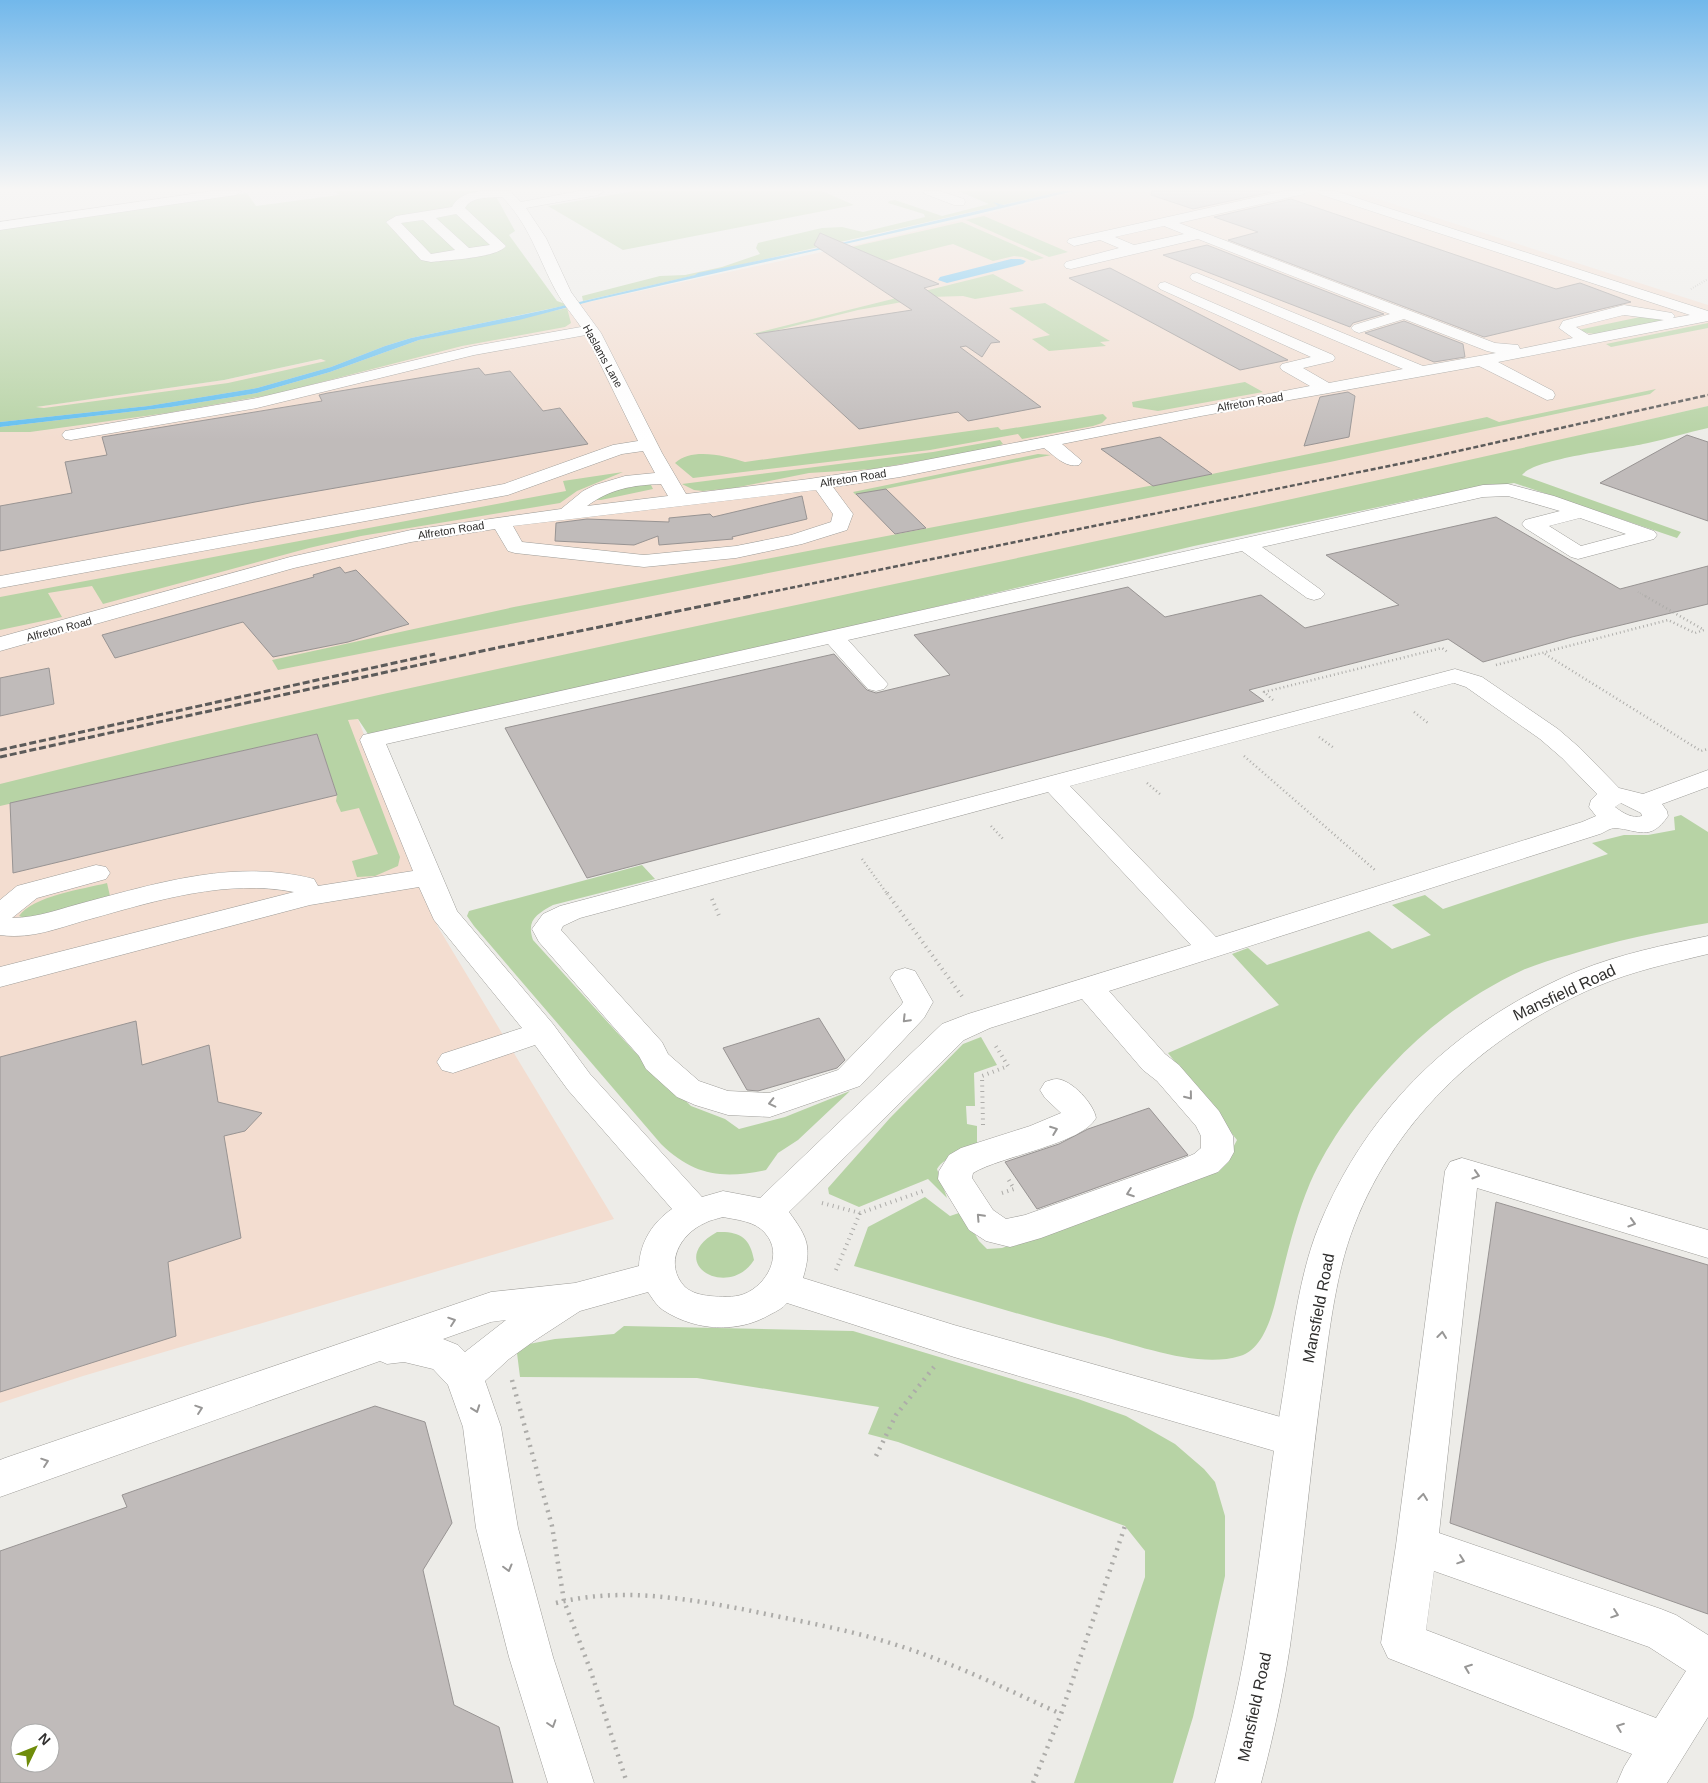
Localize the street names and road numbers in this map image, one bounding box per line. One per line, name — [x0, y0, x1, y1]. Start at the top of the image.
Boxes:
street label: Haslams Lane — [581, 322, 625, 390]
street label: Alfreton Road — [1216, 390, 1284, 414]
street label: Alfreton Road — [819, 467, 887, 489]
street label: Alfreton Road — [417, 519, 485, 541]
street label: Alfreton Road — [25, 614, 93, 644]
street label: Mansfield Road — [1510, 961, 1618, 1024]
street label: Mansfield Road — [1300, 1252, 1337, 1364]
street label: Mansfield Road — [1235, 1651, 1274, 1763]

